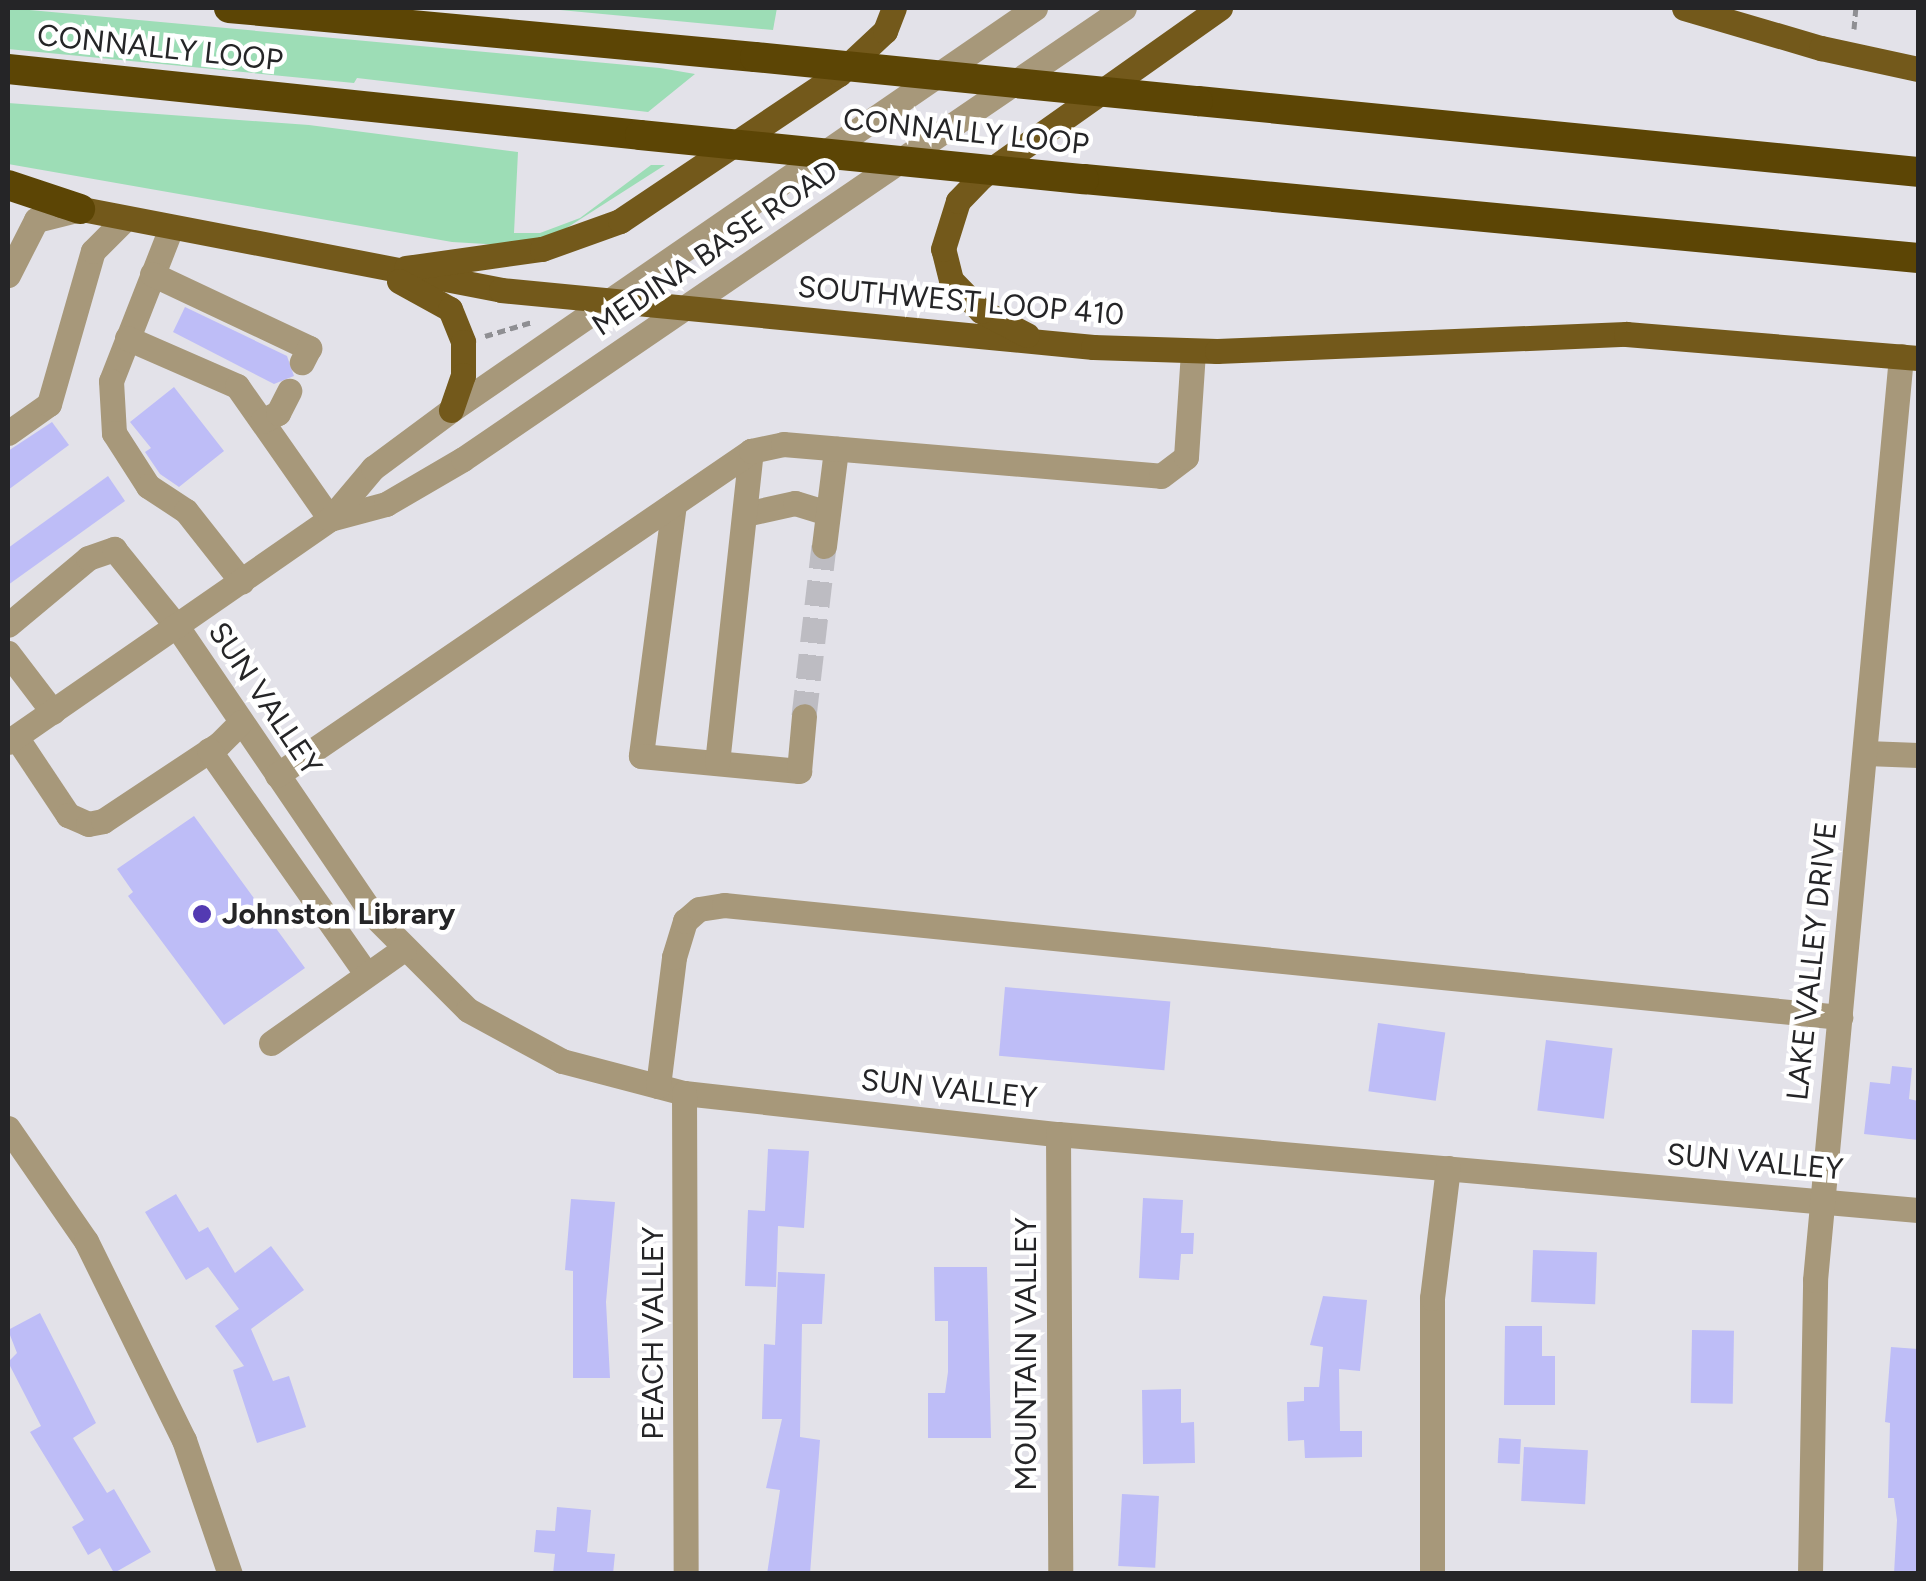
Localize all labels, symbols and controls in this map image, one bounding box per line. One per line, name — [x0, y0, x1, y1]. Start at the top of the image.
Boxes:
street label: CONNALLY LOOP — [35, 17, 285, 79]
street label: CONNALLY LOOP — [841, 101, 1091, 163]
street label: MEDINA BASE ROAD — [586, 153, 844, 343]
street label: SOUTHWEST LOOP 410 — [796, 269, 1126, 333]
street label: SUN VALLEY — [201, 616, 329, 782]
street label: LAKE VALLEY DRIVE — [1779, 820, 1845, 1102]
place label: Johnston Library — [222, 896, 455, 932]
marker: Johnston Library — [191, 903, 213, 925]
street label: SUN VALLEY — [859, 1062, 1039, 1116]
street label: SUN VALLEY — [1665, 1136, 1845, 1188]
street label: MOUNTAIN VALLEY — [1008, 1217, 1044, 1491]
street label: PEACH VALLEY — [635, 1226, 671, 1440]

